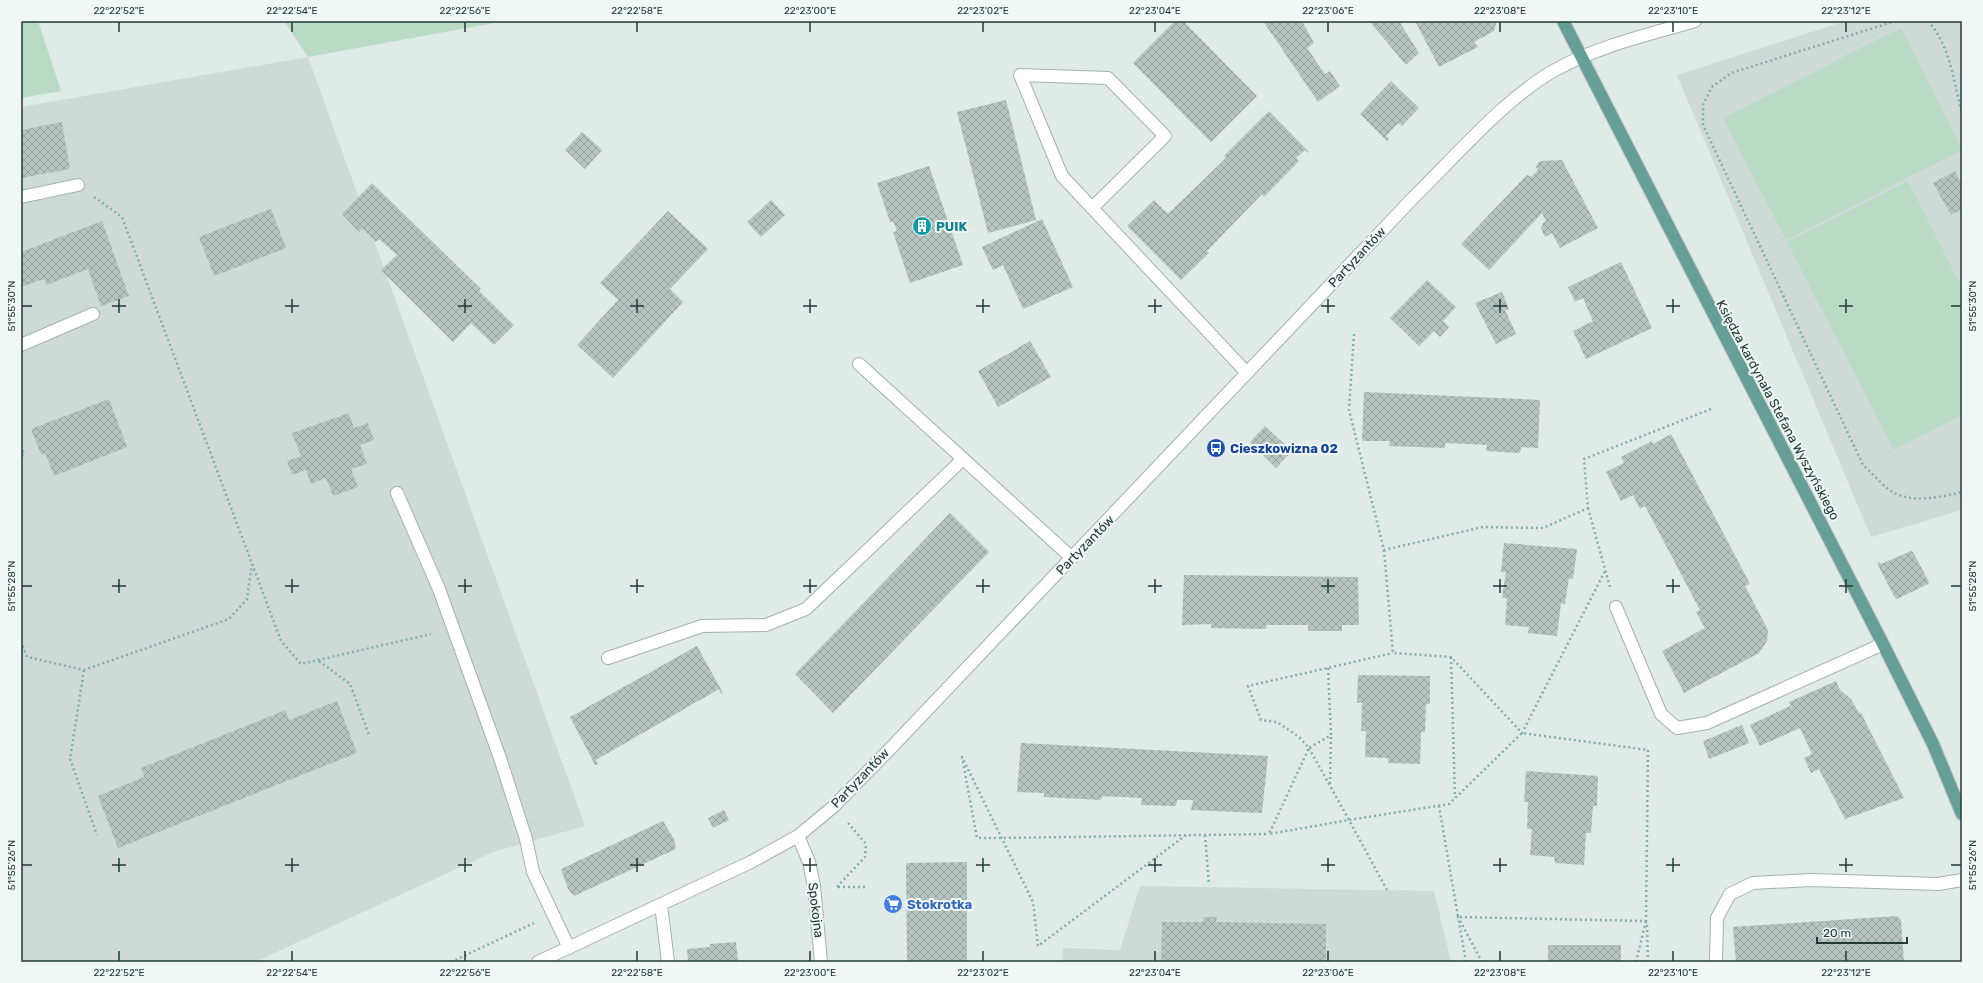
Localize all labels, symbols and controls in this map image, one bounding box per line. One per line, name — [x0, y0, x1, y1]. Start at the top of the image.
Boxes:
text: 22°22'52"E — [93, 5, 145, 17]
text: 22°22'54"E — [266, 5, 318, 17]
text: 22°22'56"E — [440, 5, 490, 17]
text: 22°22'58"E — [611, 5, 663, 17]
text: 22°23'00"E — [784, 5, 836, 17]
text: 22°23'02"E — [957, 5, 1009, 17]
text: 22°23'04"E — [1129, 5, 1181, 17]
text: 22°23'06"E — [1302, 5, 1354, 17]
text: 22°23'08"E — [1474, 5, 1526, 17]
text: 22°23'10"E — [1648, 5, 1698, 17]
text: 22°23'12"E — [1821, 5, 1871, 17]
building icon: PUIK — [911, 215, 933, 237]
place label: PUIK — [936, 219, 967, 234]
street label: Partyzantów — [1325, 224, 1389, 290]
text: 51°55'30"N — [6, 280, 18, 332]
text: 51°55'30"N — [1967, 280, 1979, 332]
street label: Księdza kardynała Stefana Wyszyńskiego — [1712, 297, 1843, 523]
bus stop icon: Cieszkowizna 02 — [1205, 437, 1227, 459]
place label: Cieszkowizna 02 — [1230, 441, 1338, 456]
street label: Partyzantów — [1053, 512, 1117, 578]
text: 51°55'28"N — [6, 560, 18, 611]
text: 51°55'28"N — [1967, 560, 1979, 611]
street label: Partyzantów — [828, 745, 892, 811]
text: 51°55'26"N — [6, 840, 18, 890]
text: 51°55'26"N — [1967, 840, 1979, 890]
street label: Spokojna — [805, 882, 827, 938]
supermarket icon: Stokrotka — [882, 893, 904, 915]
place label: Stokrotka — [907, 897, 972, 912]
scale bar — [1817, 919, 1907, 945]
text: 20 m — [1823, 926, 1851, 940]
text: 22°22'52"E — [93, 967, 145, 979]
text: 22°22'54"E — [266, 967, 318, 979]
text: 22°22'56"E — [440, 967, 490, 979]
text: 22°22'58"E — [611, 967, 663, 979]
text: 22°23'00"E — [784, 967, 836, 979]
text: 22°23'02"E — [957, 967, 1009, 979]
text: 22°23'04"E — [1129, 967, 1181, 979]
text: 22°23'06"E — [1302, 967, 1354, 979]
text: 22°23'08"E — [1474, 967, 1526, 979]
text: 22°23'10"E — [1648, 967, 1698, 979]
text: 22°23'12"E — [1821, 967, 1871, 979]

